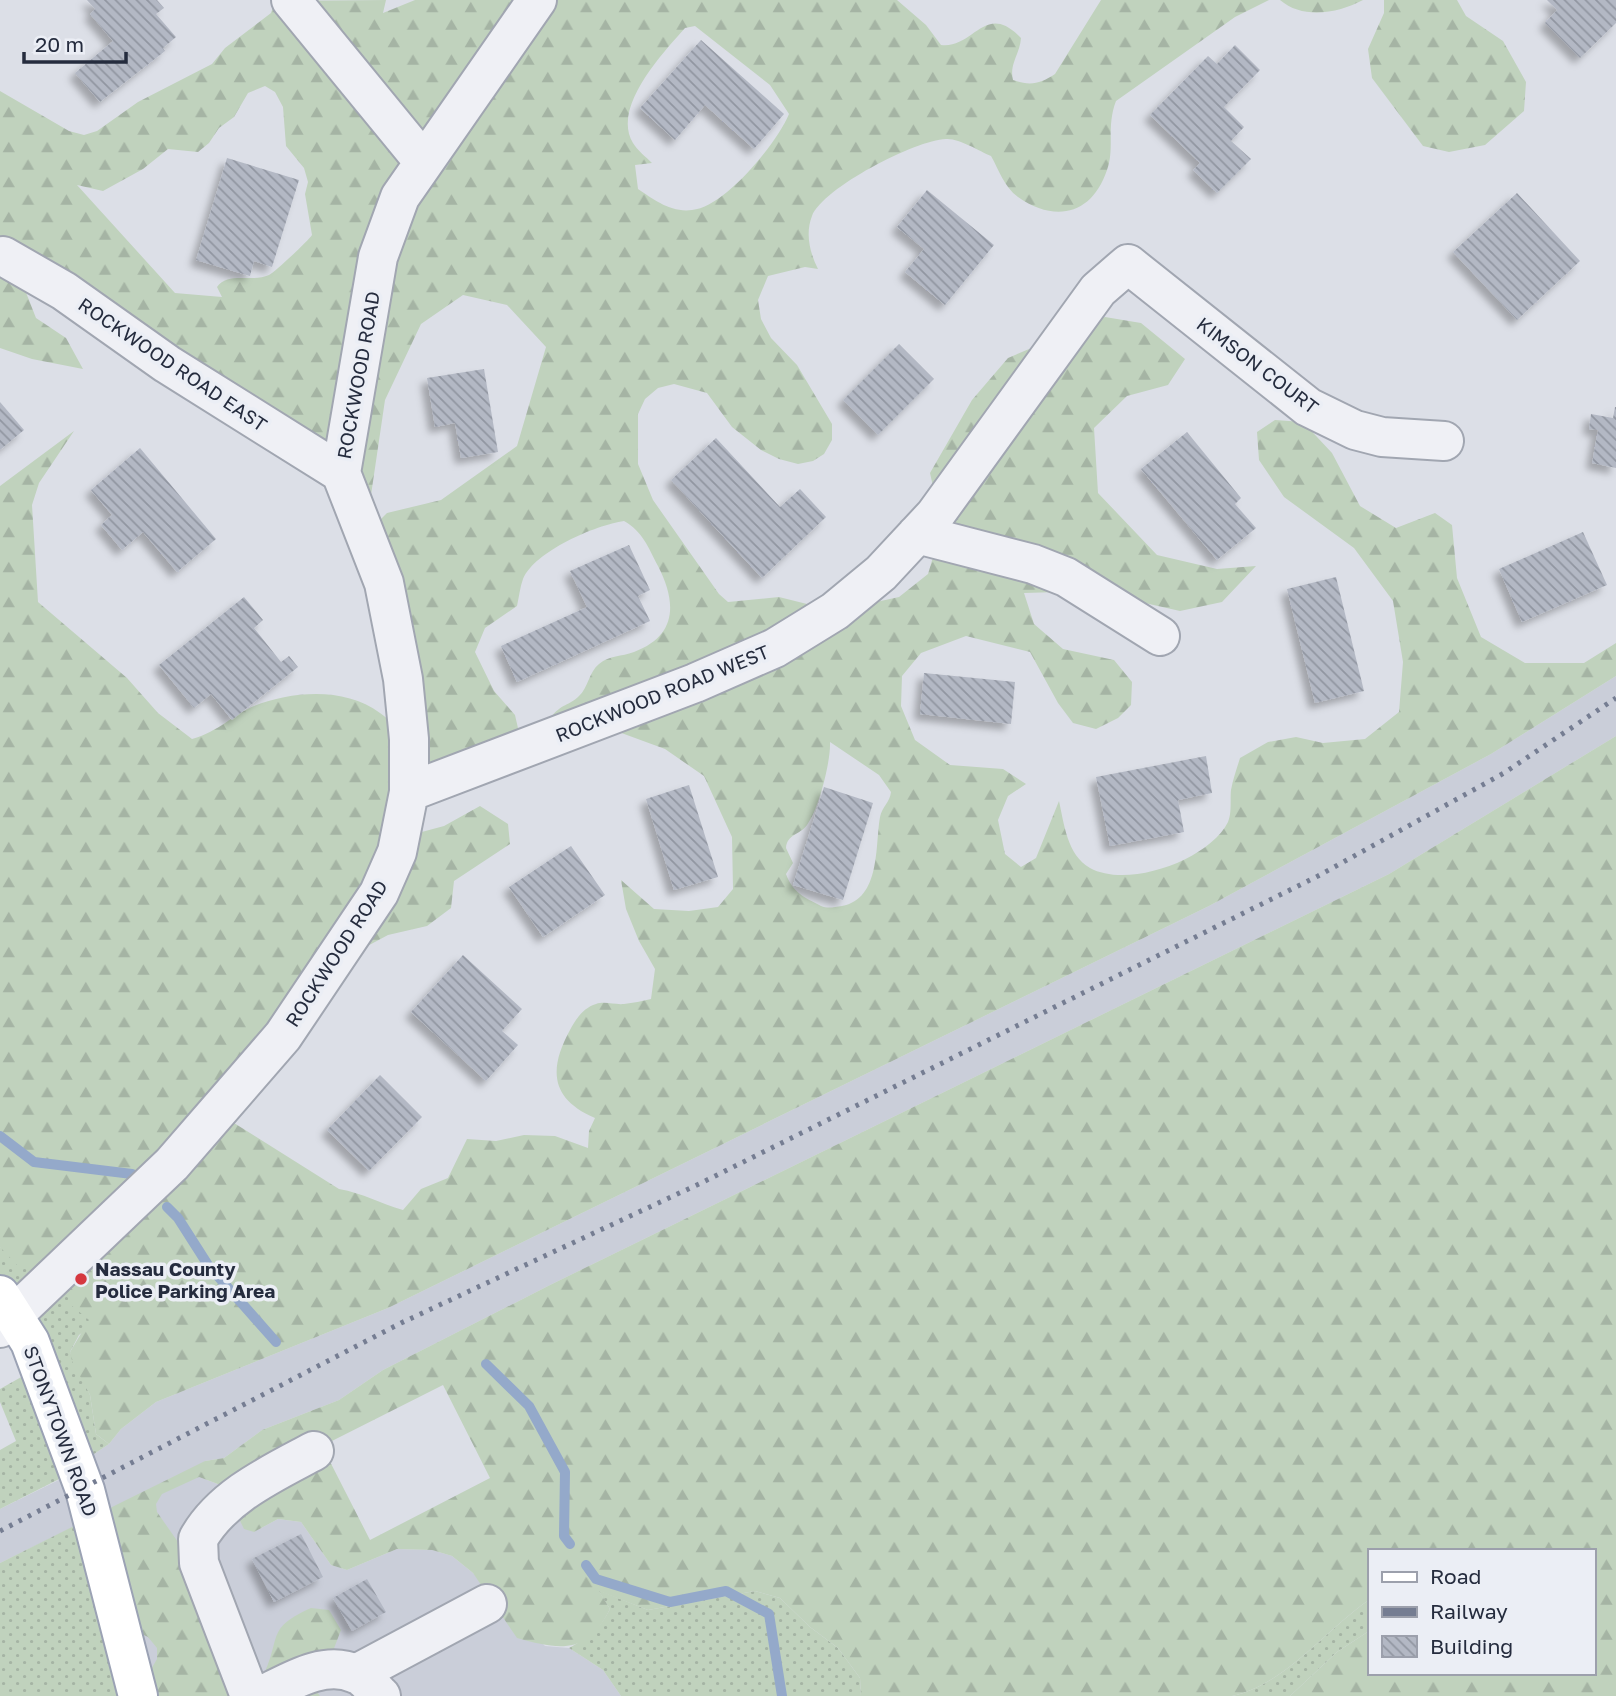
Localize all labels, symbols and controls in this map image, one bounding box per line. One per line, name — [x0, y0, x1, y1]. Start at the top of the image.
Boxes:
scale bar — [24, 21, 126, 65]
text: 20 m — [35, 31, 84, 57]
street label: ROCKWOOD ROAD — [332, 289, 384, 461]
street label: ROCKWOOD ROAD EAST — [74, 292, 272, 436]
street label: KIMSON COURT — [1193, 312, 1323, 418]
street label: ROCKWOOD ROAD WEST — [552, 639, 772, 746]
street label: ROCKWOOD ROAD — [280, 875, 392, 1031]
place label: Nassau County Police Parking Area — [95, 1257, 275, 1302]
marker: Nassau County Police Parking Area — [73, 1271, 89, 1287]
street label: STONYTOWN ROAD — [19, 1343, 103, 1519]
legend — [1368, 1549, 1595, 1675]
text: Road — [1430, 1563, 1481, 1589]
text: Railway — [1430, 1598, 1508, 1624]
text: Building — [1430, 1633, 1513, 1659]

